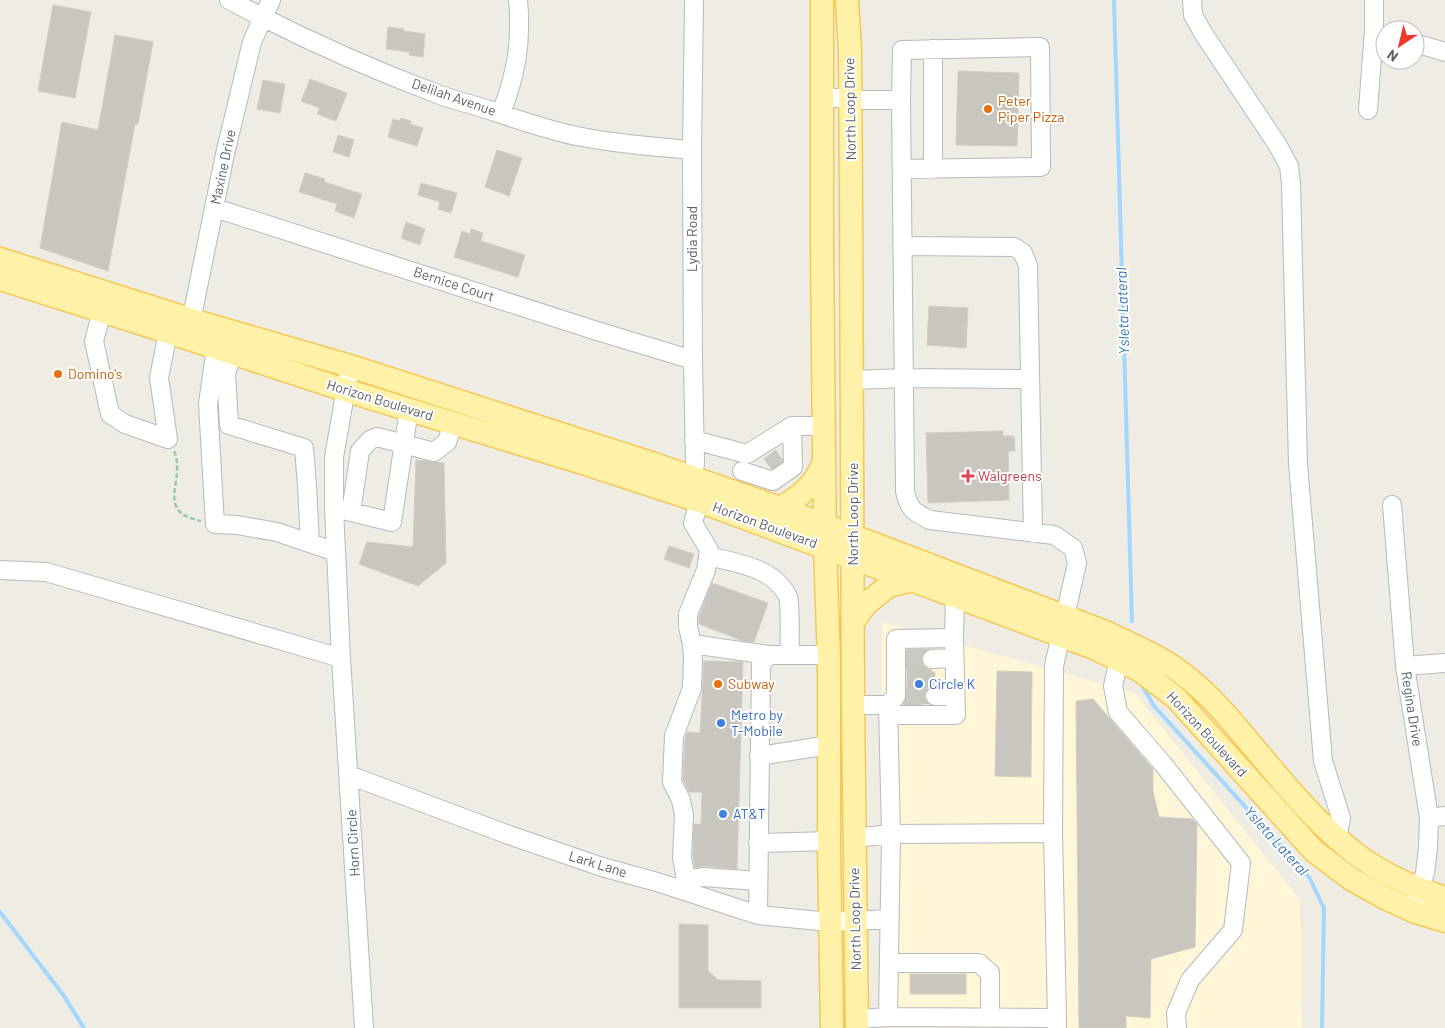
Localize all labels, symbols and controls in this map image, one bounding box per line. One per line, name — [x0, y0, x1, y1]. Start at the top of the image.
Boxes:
north arrow — [1375, 20, 1425, 70]
text: N — [1384, 46, 1401, 66]
street label: North Loop Drive — [840, 57, 859, 161]
street label: Delilah Avenue — [410, 74, 499, 119]
place label: Peter Piper Pizza — [998, 92, 1064, 125]
marker: Peter Piper Pizza — [982, 103, 994, 115]
street label: Maxine Drive — [206, 128, 239, 206]
street label: Lydia Road — [683, 206, 700, 272]
street label: Bernice Court — [412, 262, 497, 305]
water label: Ysleta Lateral — [1111, 266, 1133, 355]
place label: Domino's — [68, 365, 123, 382]
marker: Domino's — [52, 368, 64, 380]
street label: Horizon Boulevard — [325, 375, 435, 424]
street label: North Loop Drive — [844, 463, 861, 565]
place label: Walgreens — [978, 467, 1042, 484]
marker: Walgreens — [962, 470, 974, 482]
street label: Horizon Boulevard — [710, 498, 820, 551]
street label: Regina Drive — [1398, 670, 1427, 748]
place label: Subway — [728, 675, 775, 692]
place label: Circle K — [929, 675, 976, 692]
marker: Subway — [712, 678, 724, 690]
marker: Circle K — [913, 678, 925, 690]
street label: Horizon Boulevard — [1164, 687, 1251, 780]
place label: Metro by T-Mobile — [731, 706, 783, 739]
marker: Metro by T-Mobile — [715, 717, 727, 729]
water label: Ysleta Lateral — [1241, 802, 1313, 879]
place label: AT&T — [733, 805, 766, 822]
marker: AT&T — [717, 808, 729, 820]
street label: Horn Circle — [342, 809, 363, 877]
street label: Lark Lane — [567, 847, 629, 880]
street label: North Loop Drive — [845, 867, 864, 971]

